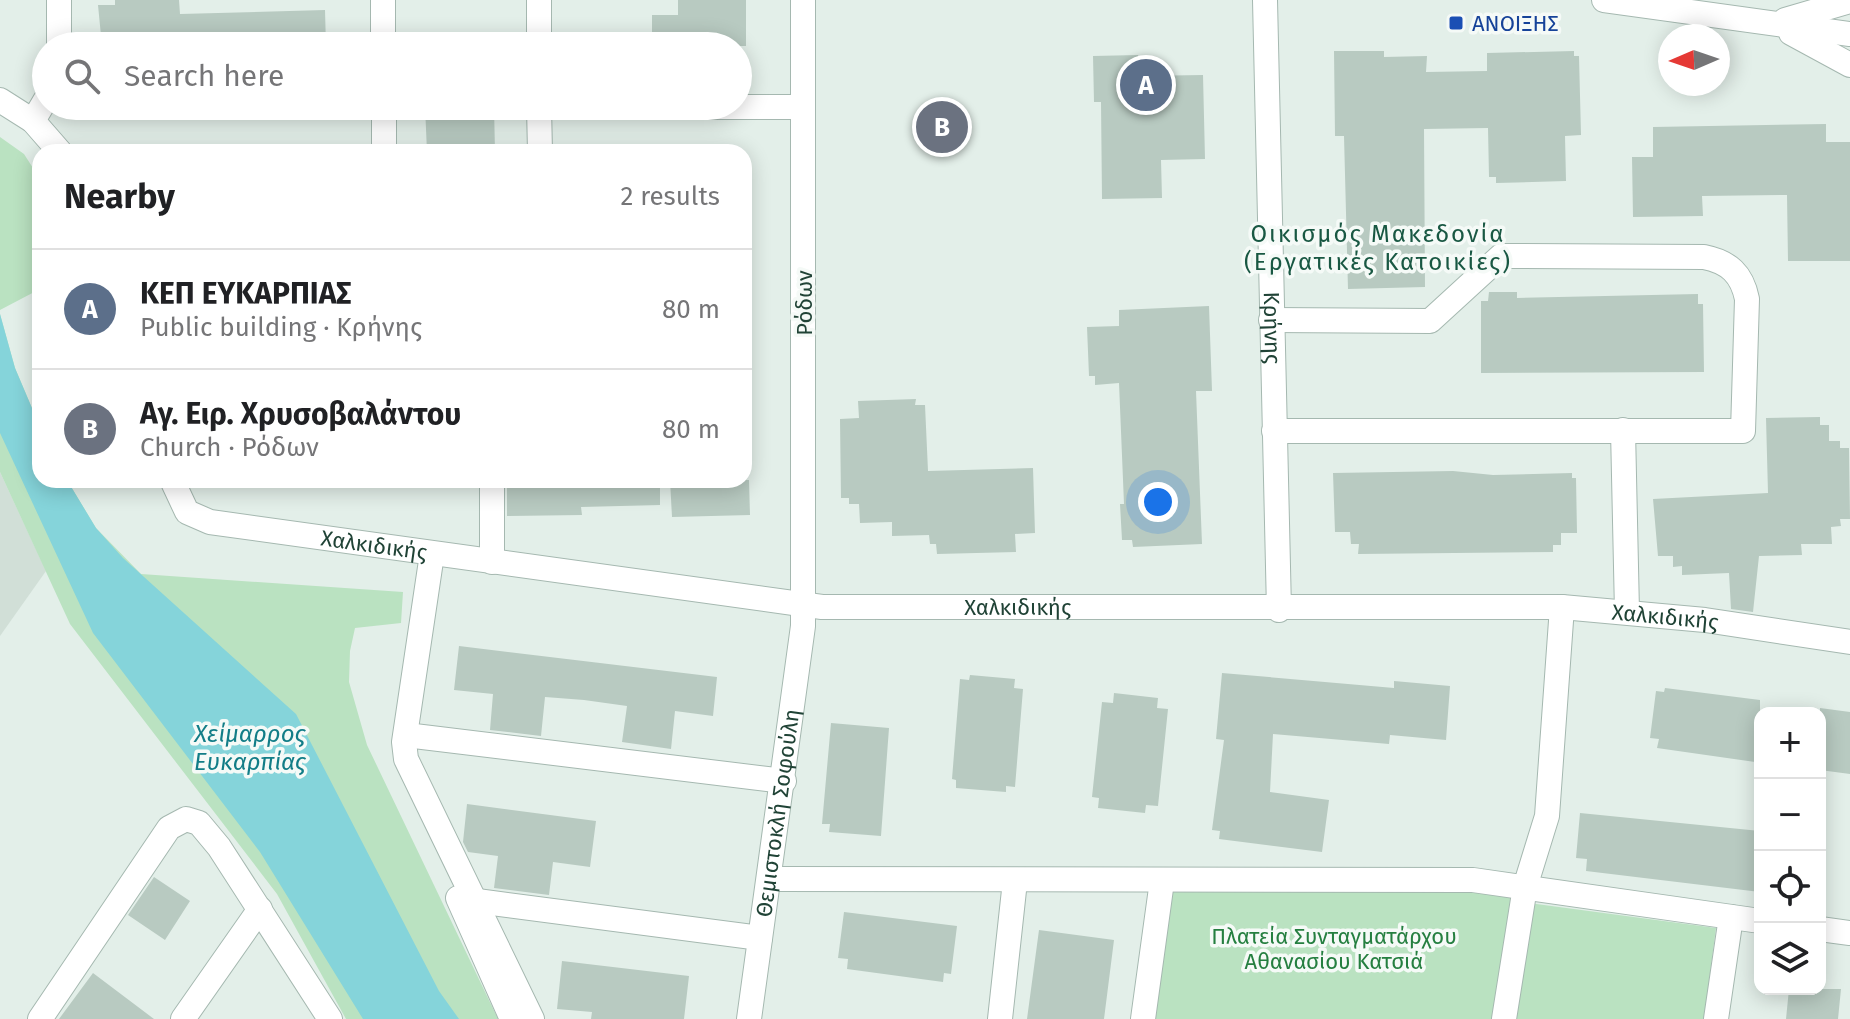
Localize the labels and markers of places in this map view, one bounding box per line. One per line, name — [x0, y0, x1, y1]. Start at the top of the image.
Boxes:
place label: ΑΝΟΙΞΗΣ — [1472, 10, 1559, 37]
marker: ΑΝΟΙΞΗΣ — [1447, 14, 1465, 32]
pin: A — [1120, 55, 1172, 115]
pin: B — [916, 97, 968, 157]

